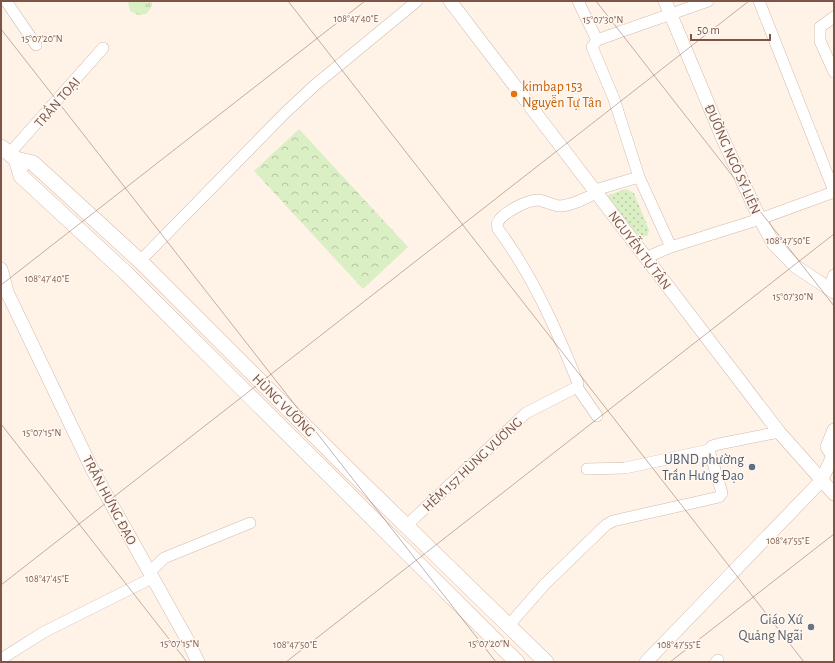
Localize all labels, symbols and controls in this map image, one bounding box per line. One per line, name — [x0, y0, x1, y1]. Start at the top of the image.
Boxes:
text: 108°47'40"E — [334, 14, 379, 24]
text: 15°07'30"N — [583, 15, 623, 25]
scale bar — [691, 16, 770, 42]
text: 50 m — [697, 24, 720, 36]
text: 15°07'20"N — [21, 34, 63, 44]
street label: TRẦN TOẠI — [29, 72, 83, 130]
place label: kimbap 153 Nguyễn Tự Tân — [522, 80, 602, 110]
marker: kimbap 153 Nguyễn Tự Tân — [509, 89, 519, 99]
street label: ĐƯỜNG NGÔ SỸ LIÊN — [702, 101, 765, 216]
street label: NGUYỄN TỰ TÂN — [605, 206, 676, 292]
text: 108°47'50"E — [766, 236, 810, 246]
text: 108°47'40"E — [25, 274, 70, 284]
text: 15°07'30"N — [773, 292, 813, 302]
street label: HÙNG VƯƠNG — [249, 370, 319, 440]
street label: HẺM 157 HÙNG VƯƠNG — [418, 413, 525, 514]
text: 15°07'15"N — [23, 428, 61, 438]
street label: TRẦN HƯNG ĐẠO — [80, 452, 142, 548]
place label: UBND phường Trần Hưng Đạo — [662, 453, 744, 483]
marker: UBND phường Trần Hưng Đạo — [747, 462, 757, 472]
text: 108°47'55"E — [766, 536, 810, 546]
text: 108°47'45"E — [25, 574, 69, 584]
place label: Giáo Xứ Quảng Ngãi — [739, 613, 803, 643]
marker: Giáo Xứ Quảng Ngãi — [806, 622, 816, 632]
text: 15°07'15"N — [161, 639, 199, 649]
text: 15°07'20"N — [468, 639, 510, 649]
text: 108°47'50"E — [273, 640, 317, 650]
text: 108°47'55"E — [657, 640, 701, 650]

